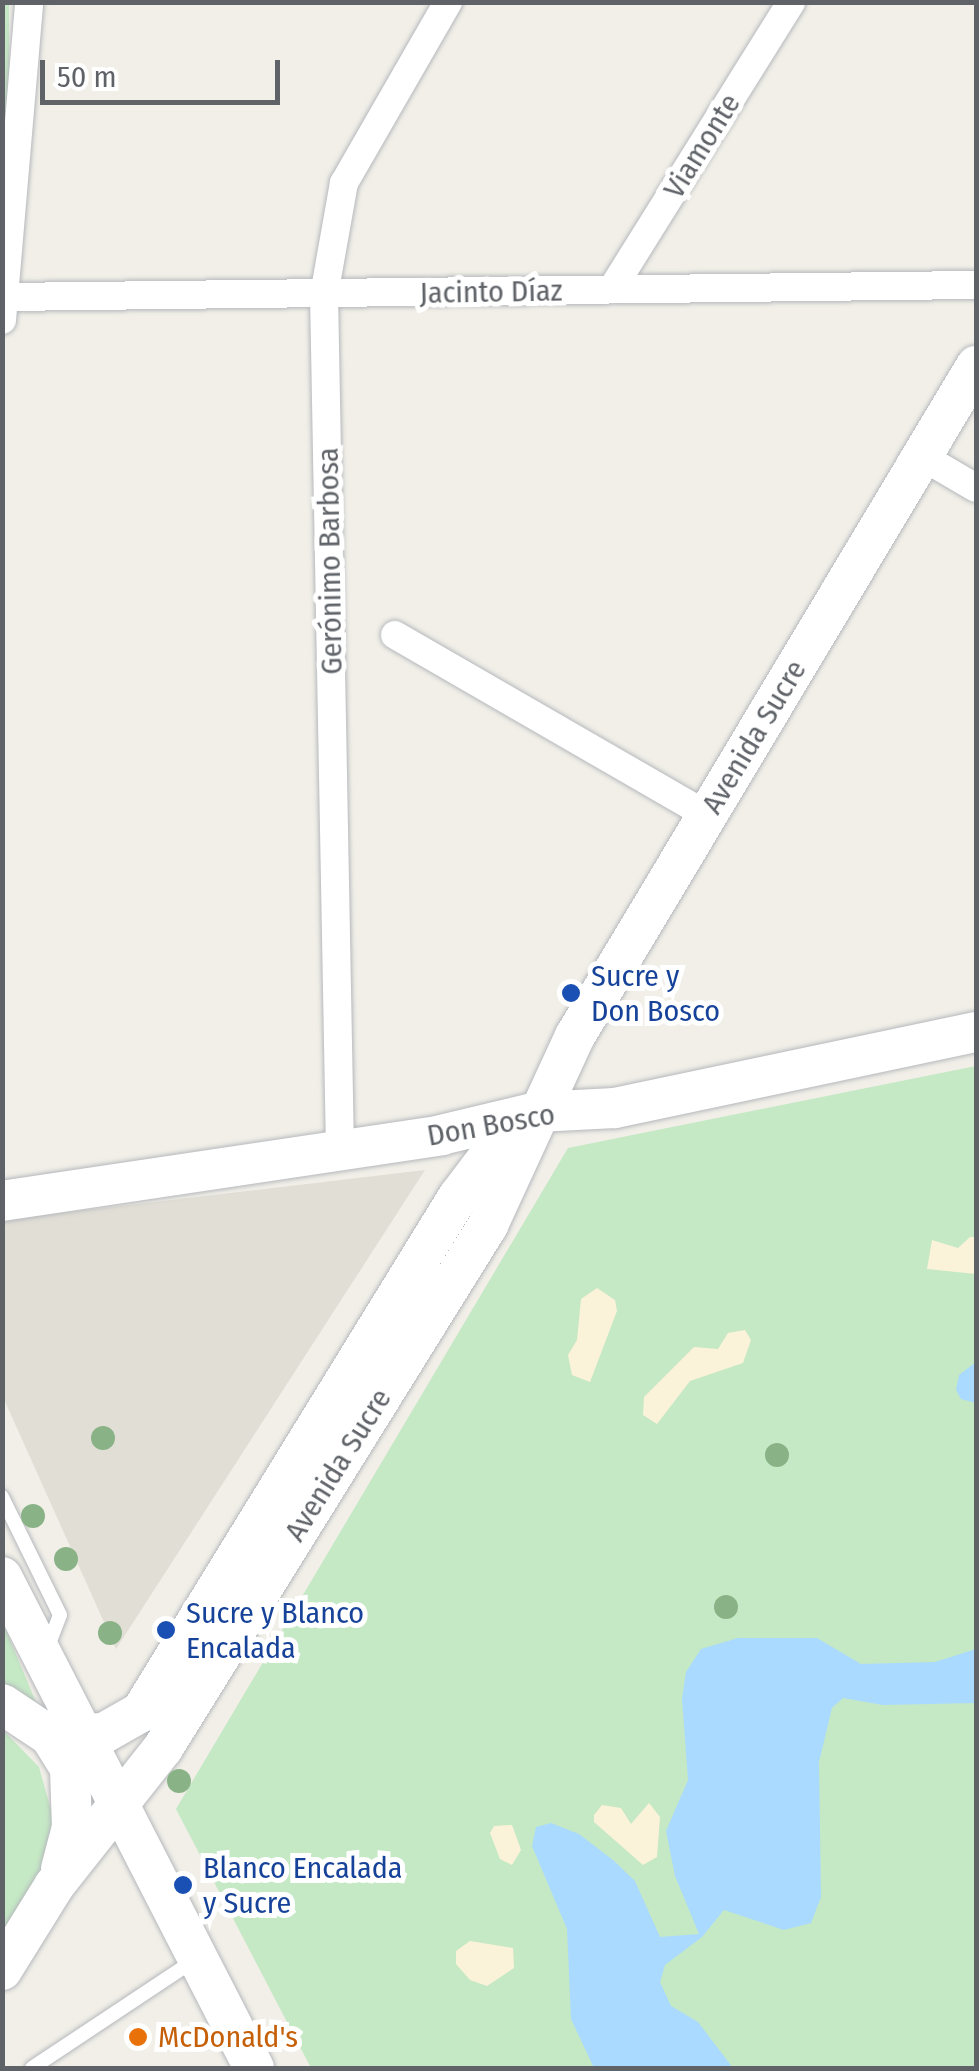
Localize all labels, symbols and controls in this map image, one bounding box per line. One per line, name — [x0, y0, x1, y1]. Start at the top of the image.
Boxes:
scale bar — [45, 40, 285, 102]
text: 50 m — [57, 59, 117, 95]
street label: Viamonte — [656, 87, 748, 205]
street label: Jacinto Díaz — [419, 273, 563, 311]
street label: Gerónimo Barbosa — [310, 447, 350, 675]
street label: Avenida Sucre — [694, 654, 814, 820]
place label: Sucre y Don Bosco — [591, 958, 720, 1028]
marker: Sucre y Don Bosco — [560, 982, 582, 1004]
street label: Don Bosco — [424, 1096, 558, 1154]
street label: Avenida Sucre — [277, 1382, 399, 1548]
place label: Sucre y Blanco Encalada — [186, 1595, 364, 1666]
marker: Sucre y Blanco Encalada — [155, 1619, 177, 1641]
place label: Blanco Encalada y Sucre — [203, 1850, 403, 1920]
marker: Blanco Encalada y Sucre — [172, 1874, 194, 1896]
place label: McDonald's — [158, 2019, 298, 2055]
marker: McDonald's — [127, 2026, 149, 2048]

